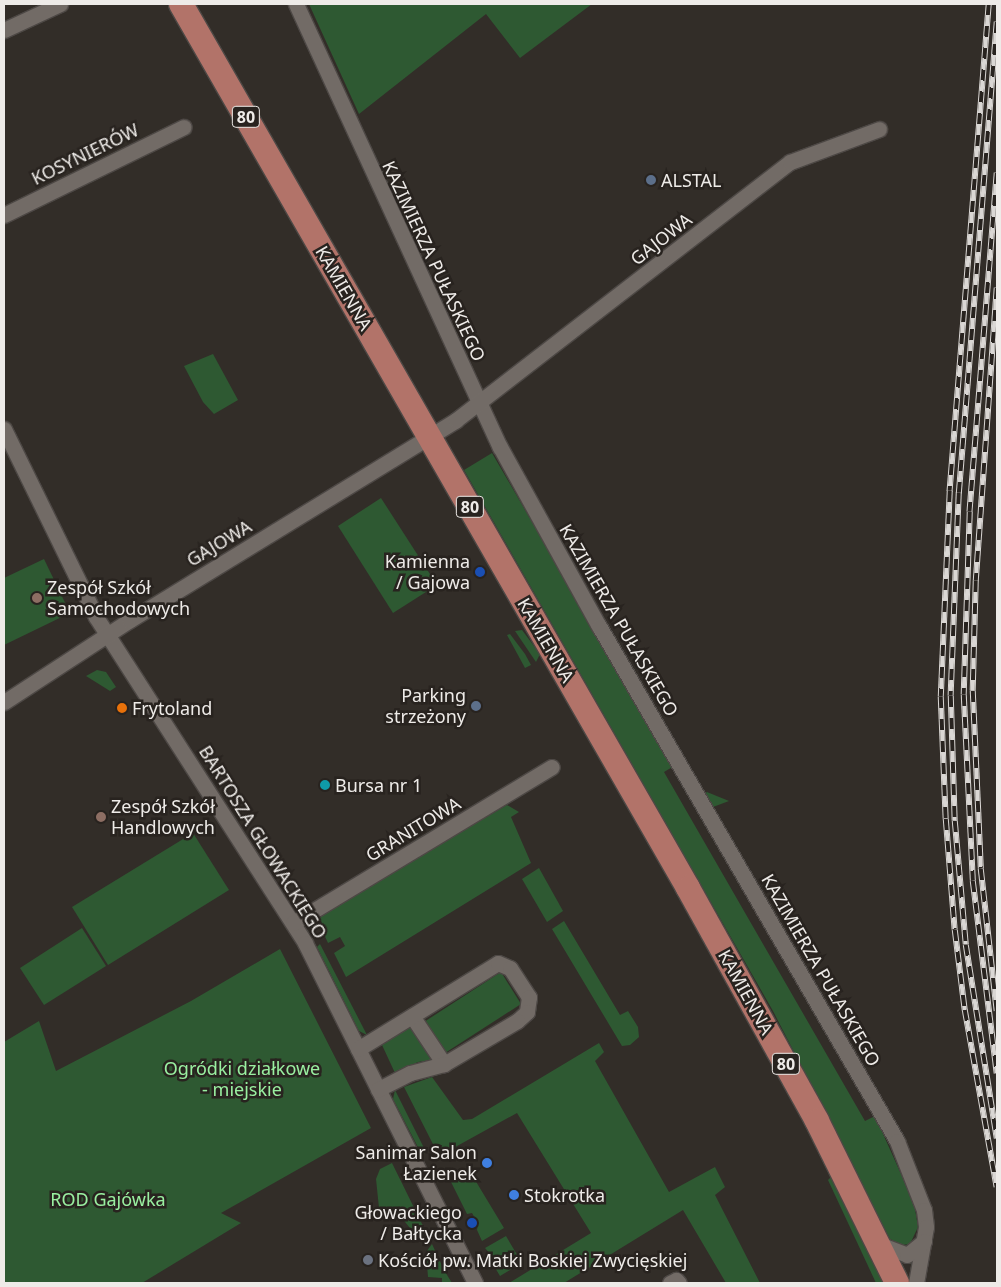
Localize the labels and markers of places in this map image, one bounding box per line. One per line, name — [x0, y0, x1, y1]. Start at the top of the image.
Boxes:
place label: ALSTAL — [661, 169, 721, 191]
marker: ALSTAL — [645, 174, 657, 186]
place label: Kamienna / Gajowa — [385, 551, 470, 594]
marker: Kamienna / Gajowa — [474, 566, 486, 578]
place label: Zespół Szkół Samochodowych — [47, 577, 190, 620]
marker: Zespół Szkół Samochodowych — [31, 592, 43, 604]
place label: Parking strzeżony — [385, 685, 466, 728]
place label: Frytoland — [132, 697, 212, 719]
marker: Parking strzeżony — [470, 700, 482, 712]
marker: Frytoland — [116, 702, 128, 714]
place label: Bursa nr 1 — [335, 774, 422, 796]
marker: Bursa nr 1 — [319, 779, 331, 791]
place label: Zespół Szkół Handlowych — [111, 796, 215, 839]
marker: Zespół Szkół Handlowych — [95, 811, 107, 823]
place label: Sanimar Salon Łazienek — [356, 1142, 477, 1184]
marker: Sanimar Salon Łazienek — [481, 1157, 493, 1169]
place label: Stokrotka — [524, 1184, 605, 1206]
marker: Stokrotka — [508, 1189, 520, 1201]
place label: Głowackiego / Bałtycka — [354, 1202, 462, 1244]
marker: Głowackiego / Bałtycka — [466, 1217, 478, 1229]
place label: Kościół pw. Matki Boskiej Zwycięskiej — [378, 1249, 687, 1271]
marker: Kościół pw. Matki Boskiej Zwycięskiej — [362, 1254, 374, 1266]

